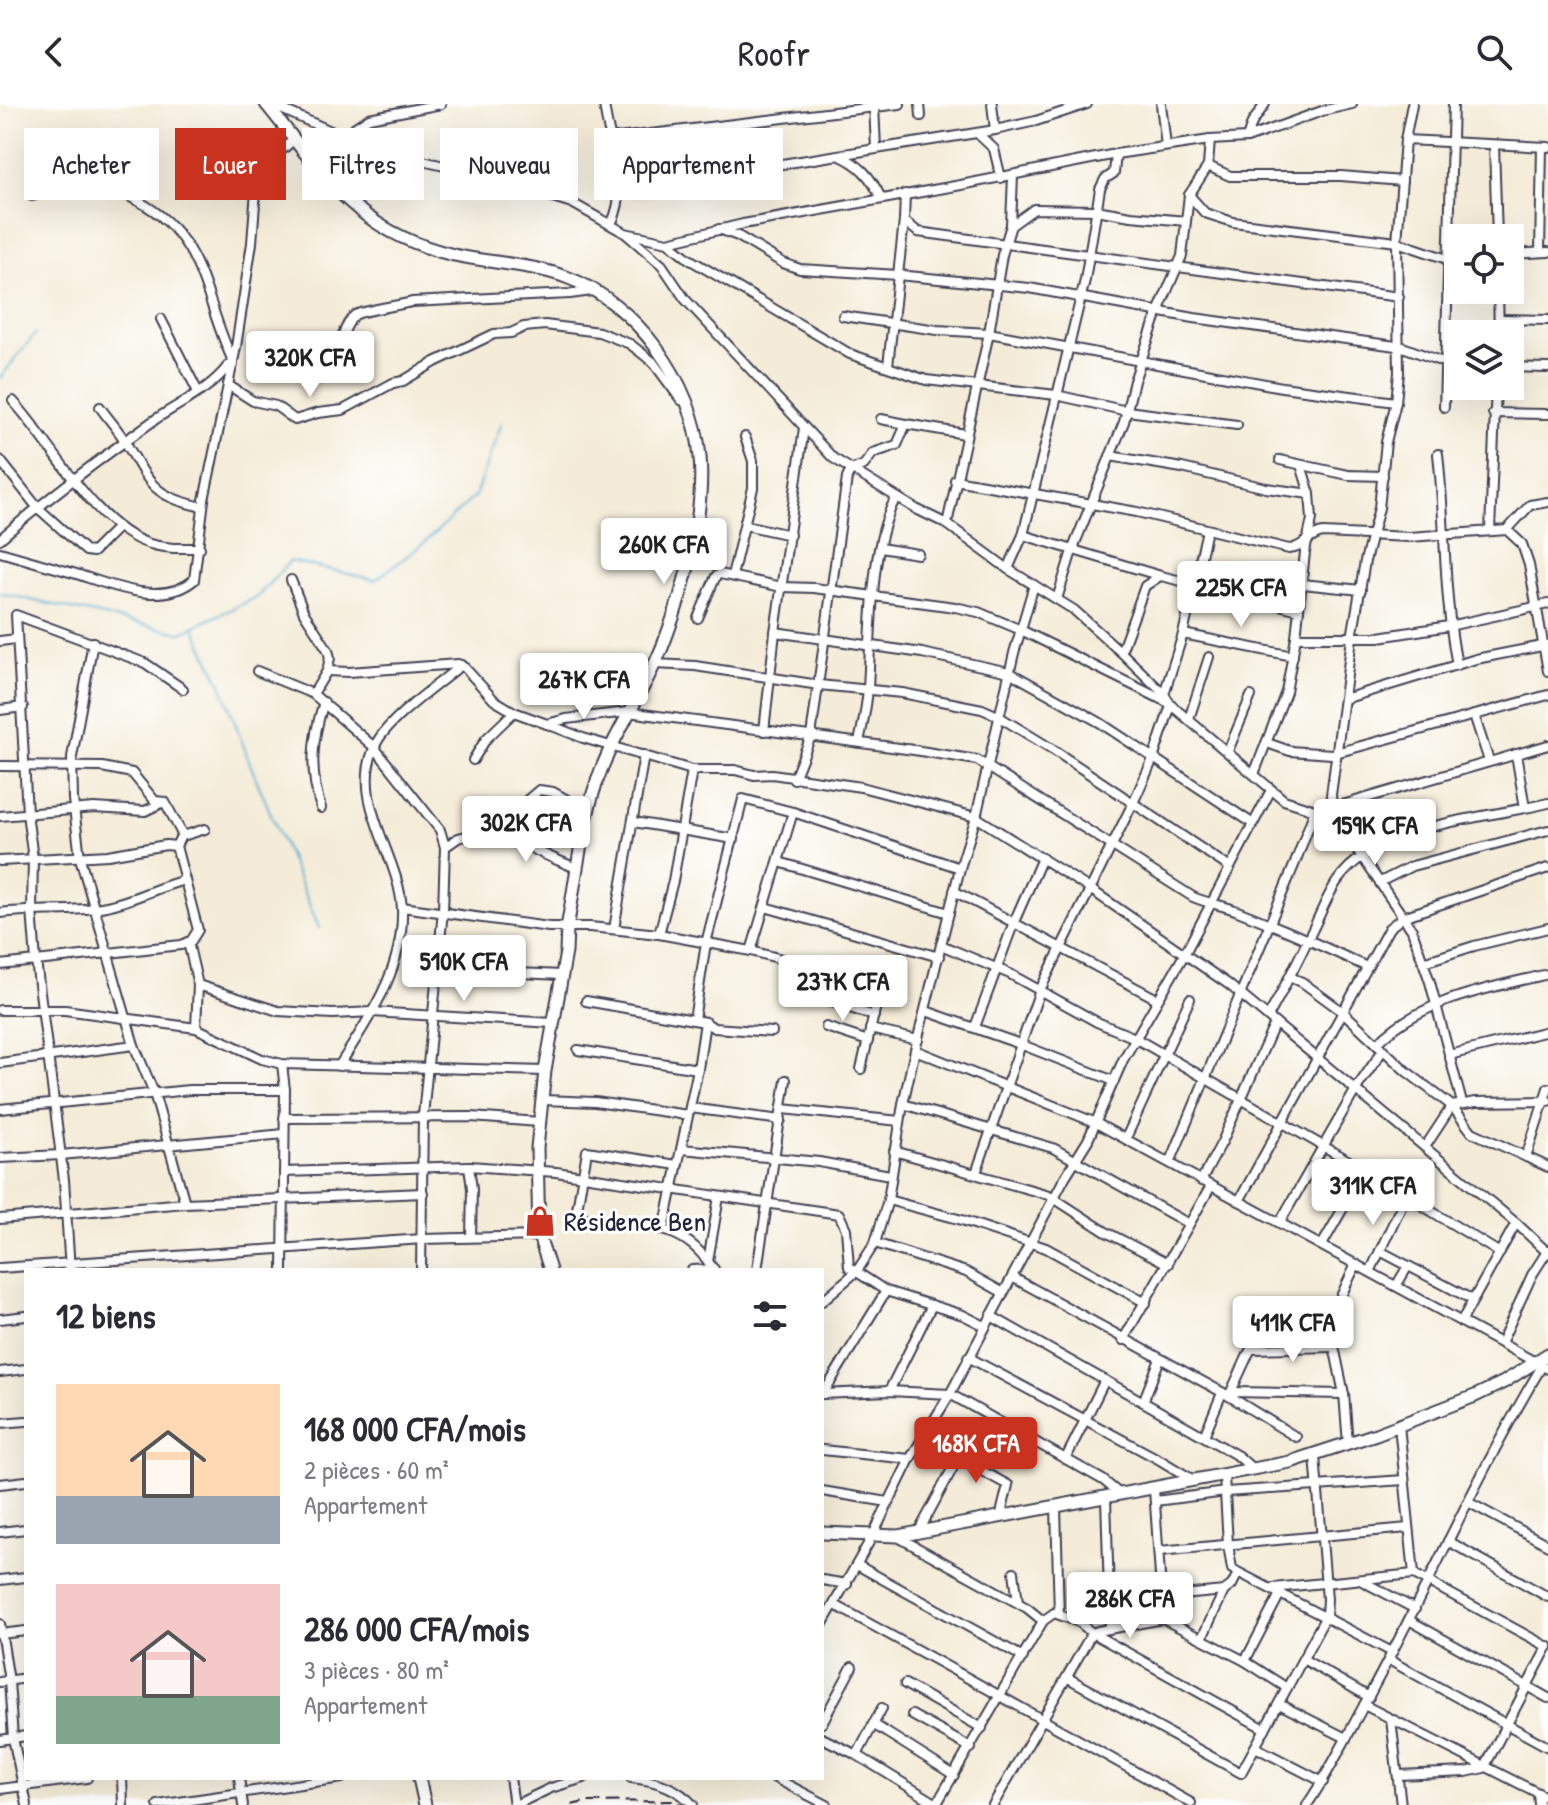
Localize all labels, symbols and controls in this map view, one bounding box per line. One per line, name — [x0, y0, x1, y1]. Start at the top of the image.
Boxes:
text: Roofr — [738, 28, 810, 77]
icon: back — [32, 30, 76, 74]
icon: search — [1472, 30, 1516, 74]
chip: Acheter — [24, 128, 159, 200]
chip: Louer — [175, 128, 286, 200]
chip: Filtres — [302, 128, 424, 200]
chip: Nouveau — [440, 128, 578, 200]
chip: Appartement — [594, 128, 783, 200]
map controls — [1444, 224, 1524, 400]
button: locate — [1444, 224, 1524, 304]
button: layers — [1444, 320, 1524, 400]
pin: 320K CFA — [227, 331, 393, 399]
text: 320K CFA — [264, 339, 356, 374]
pin: 260K CFA — [581, 518, 747, 586]
text: 260K CFA — [619, 526, 709, 561]
pin: 225K CFA — [1158, 561, 1324, 629]
text: 225K CFA — [1195, 569, 1287, 604]
pin: 267K CFA — [501, 653, 667, 721]
text: 267K CFA — [538, 661, 630, 696]
pin: 302K CFA — [443, 796, 609, 864]
pin: 159K CFA — [1292, 799, 1458, 867]
text: 302K CFA — [480, 804, 572, 839]
text: 159K CFA — [1332, 807, 1418, 842]
pin: 510K CFA — [381, 935, 547, 1003]
text: 510K CFA — [420, 943, 508, 978]
pin: 237K CFA — [760, 955, 926, 1023]
text: 237K CFA — [797, 963, 889, 998]
pin: 311K CFA — [1290, 1159, 1456, 1227]
text: 311K CFA — [1330, 1167, 1416, 1202]
place label: Résidence Ben — [564, 1202, 706, 1240]
shop icon: Résidence Ben — [523, 1204, 557, 1238]
text: 12 biens — [56, 1293, 156, 1339]
icon: filters — [748, 1294, 792, 1338]
pin: 411K CFA — [1210, 1296, 1376, 1364]
text: 411K CFA — [1251, 1304, 1335, 1339]
text: 168 000 CFA/mois — [304, 1406, 526, 1452]
icon: home — [120, 1416, 216, 1512]
pin: 168K CFA — [893, 1417, 1059, 1485]
text: 168K CFA — [932, 1425, 1020, 1460]
text: 2 pièces · 60 m² — [304, 1452, 449, 1487]
text: Appartement — [304, 1487, 427, 1522]
pin: 286K CFA — [1047, 1572, 1213, 1640]
text: 286K CFA — [1085, 1580, 1175, 1615]
text: 286 000 CFA/mois — [304, 1606, 529, 1652]
icon: home — [120, 1616, 216, 1712]
text: 3 pièces · 80 m² — [304, 1652, 449, 1687]
text: Appartement — [304, 1687, 427, 1722]

